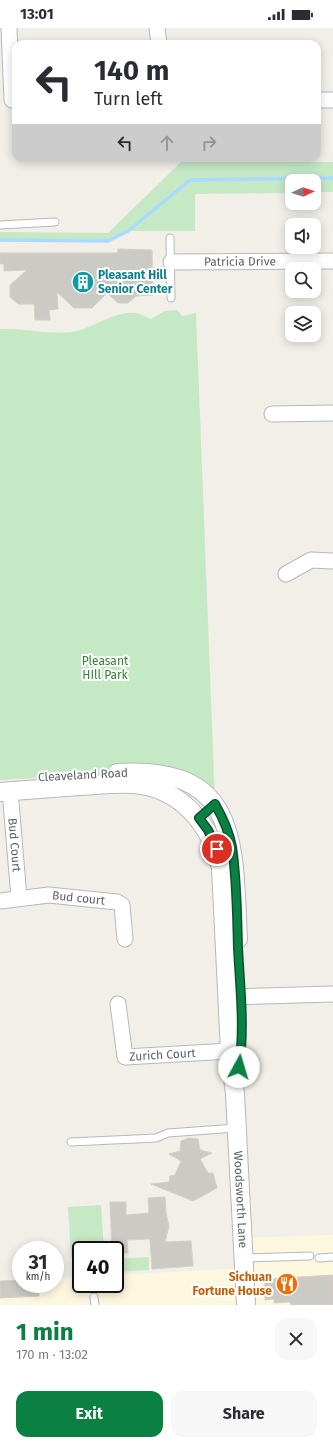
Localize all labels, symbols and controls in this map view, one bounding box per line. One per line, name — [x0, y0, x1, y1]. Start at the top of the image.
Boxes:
text: 13:01 — [20, 5, 54, 23]
text: 140 m — [94, 54, 170, 87]
icon: left — [28, 56, 80, 108]
text: Turn left — [94, 88, 163, 110]
icon: left — [114, 132, 136, 154]
icon: ahead — [156, 132, 178, 154]
icon: right — [198, 132, 220, 154]
north arrow — [285, 174, 321, 210]
map controls — [285, 174, 321, 342]
button: sound — [285, 218, 321, 254]
street label: Patricia Drive — [204, 254, 276, 269]
button: search — [285, 262, 321, 298]
place label: Pleasant Hill Senior Center — [98, 268, 173, 296]
building icon: Pleasant Hill Senior Center — [70, 269, 96, 295]
button: layers — [285, 306, 321, 342]
park label: Pleasant HIll Park — [82, 654, 129, 682]
street label: Cleaveland Road — [38, 766, 128, 784]
street label: Bud Court — [5, 817, 24, 873]
pin — [200, 832, 234, 866]
icon: arrive — [206, 838, 228, 860]
street label: Bud court — [51, 888, 106, 908]
street label: Zurich Court — [129, 1046, 197, 1064]
position arrow — [218, 1046, 260, 1088]
street label: Woodsworth Lane — [231, 1151, 250, 1248]
speed limit sign: 40 — [72, 1241, 124, 1293]
text: 31 — [28, 1250, 48, 1274]
place label: Sichuan Fortune House — [193, 1270, 272, 1298]
text: km/h — [26, 1271, 50, 1283]
restaurant icon: Sichuan Fortune House — [274, 1271, 300, 1297]
text: 1 min — [16, 1318, 74, 1346]
button: close — [275, 1318, 317, 1360]
text: 170 m · 13:02 — [16, 1347, 88, 1362]
button: Exit — [16, 1391, 163, 1437]
button: Share — [171, 1391, 317, 1437]

